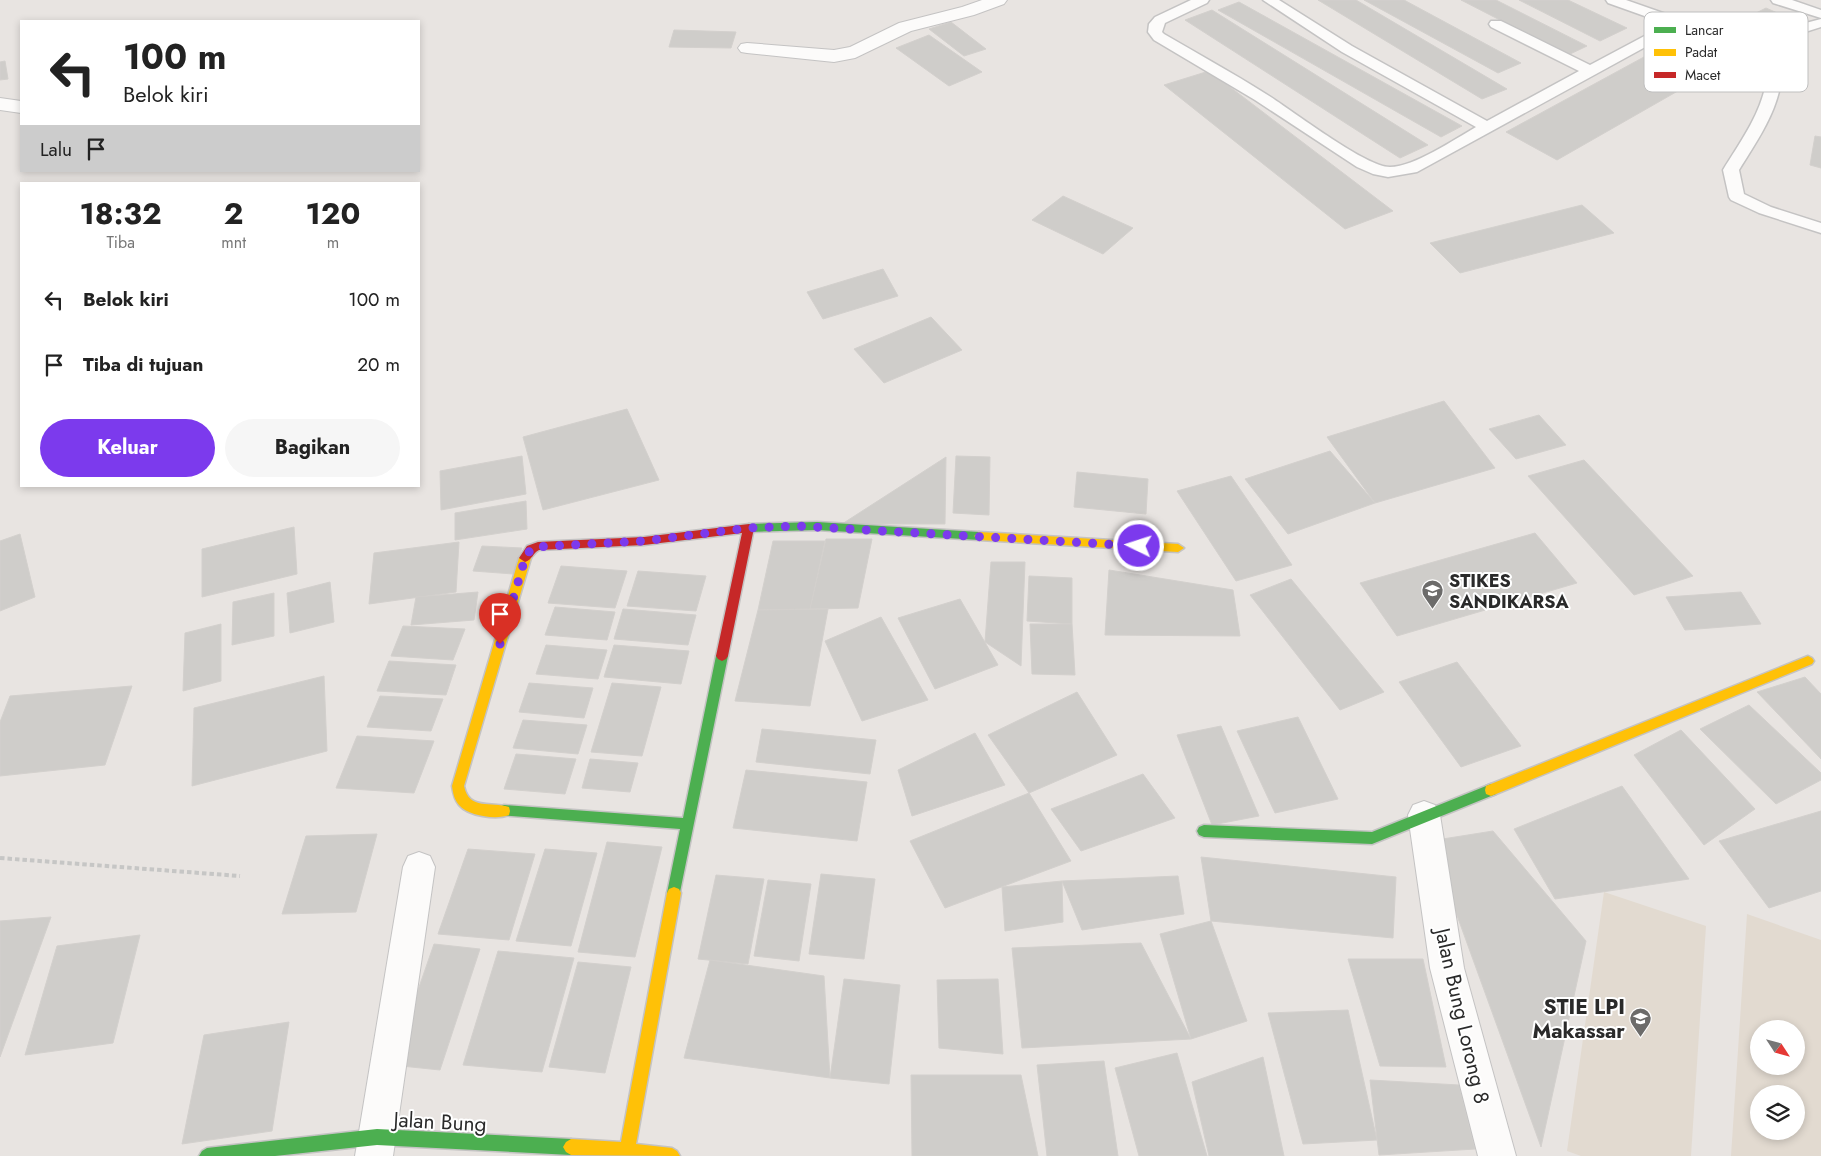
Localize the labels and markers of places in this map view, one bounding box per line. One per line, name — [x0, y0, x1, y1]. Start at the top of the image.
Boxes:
place label: STIKES SANDIKARSA — [1449, 568, 1569, 615]
school or university icon: STIKES SANDIKARSA — [1421, 579, 1445, 610]
pin — [479, 593, 521, 644]
place label: STIE LPI Makassar — [1532, 992, 1625, 1046]
school or university icon: STIE LPI Makassar — [1629, 1007, 1653, 1038]

